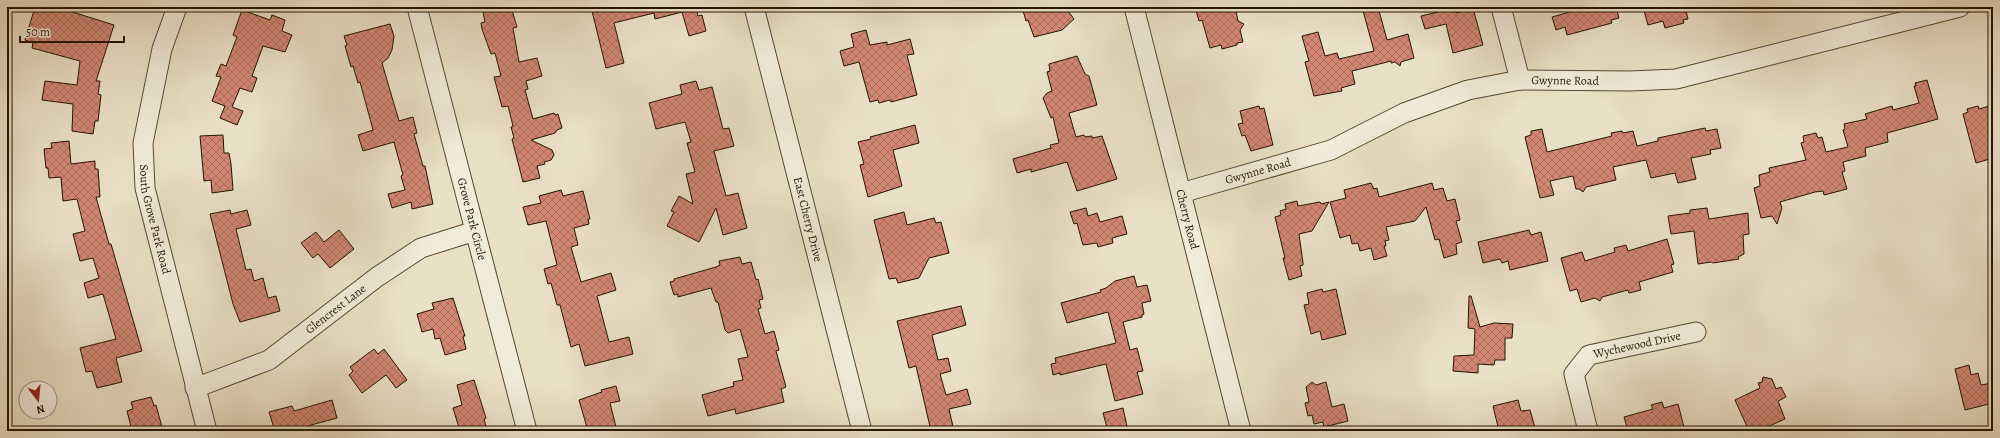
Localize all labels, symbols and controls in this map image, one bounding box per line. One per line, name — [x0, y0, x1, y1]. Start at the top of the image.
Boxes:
scale bar — [20, 18, 124, 44]
text: 50 m — [26, 24, 50, 40]
street label: Gwynne Road — [1531, 72, 1600, 89]
street label: Gwynne Road — [1223, 154, 1293, 188]
street label: South Grove Park Road — [136, 164, 175, 276]
street label: East Cherry Drive — [790, 175, 827, 263]
street label: Grove Park Circle — [454, 176, 490, 262]
street label: Cherry Road — [1172, 188, 1203, 252]
street label: Glencrest Lane — [302, 280, 369, 337]
street label: Wychewood Drive — [1591, 328, 1682, 362]
north arrow — [18, 380, 58, 420]
text: N — [35, 401, 47, 417]

